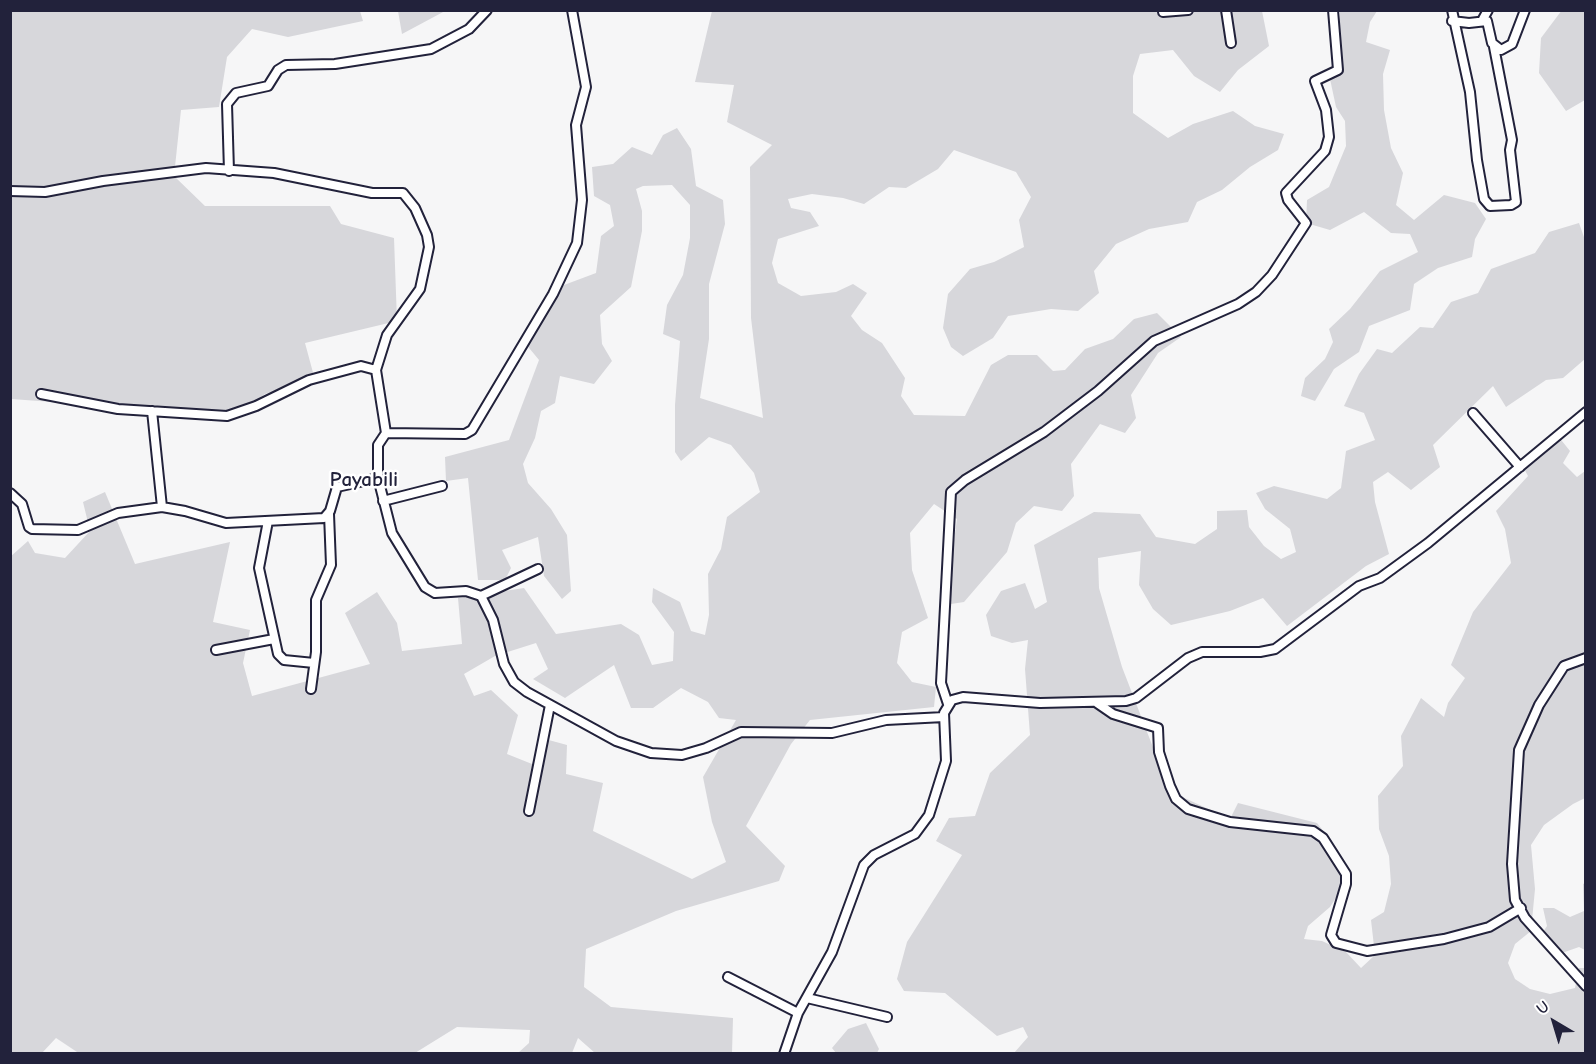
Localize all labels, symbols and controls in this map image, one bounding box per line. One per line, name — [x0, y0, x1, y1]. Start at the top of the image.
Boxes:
district label: Payabili — [330, 467, 398, 493]
north arrow — [1524, 992, 1584, 1052]
text: U — [1533, 997, 1553, 1018]

